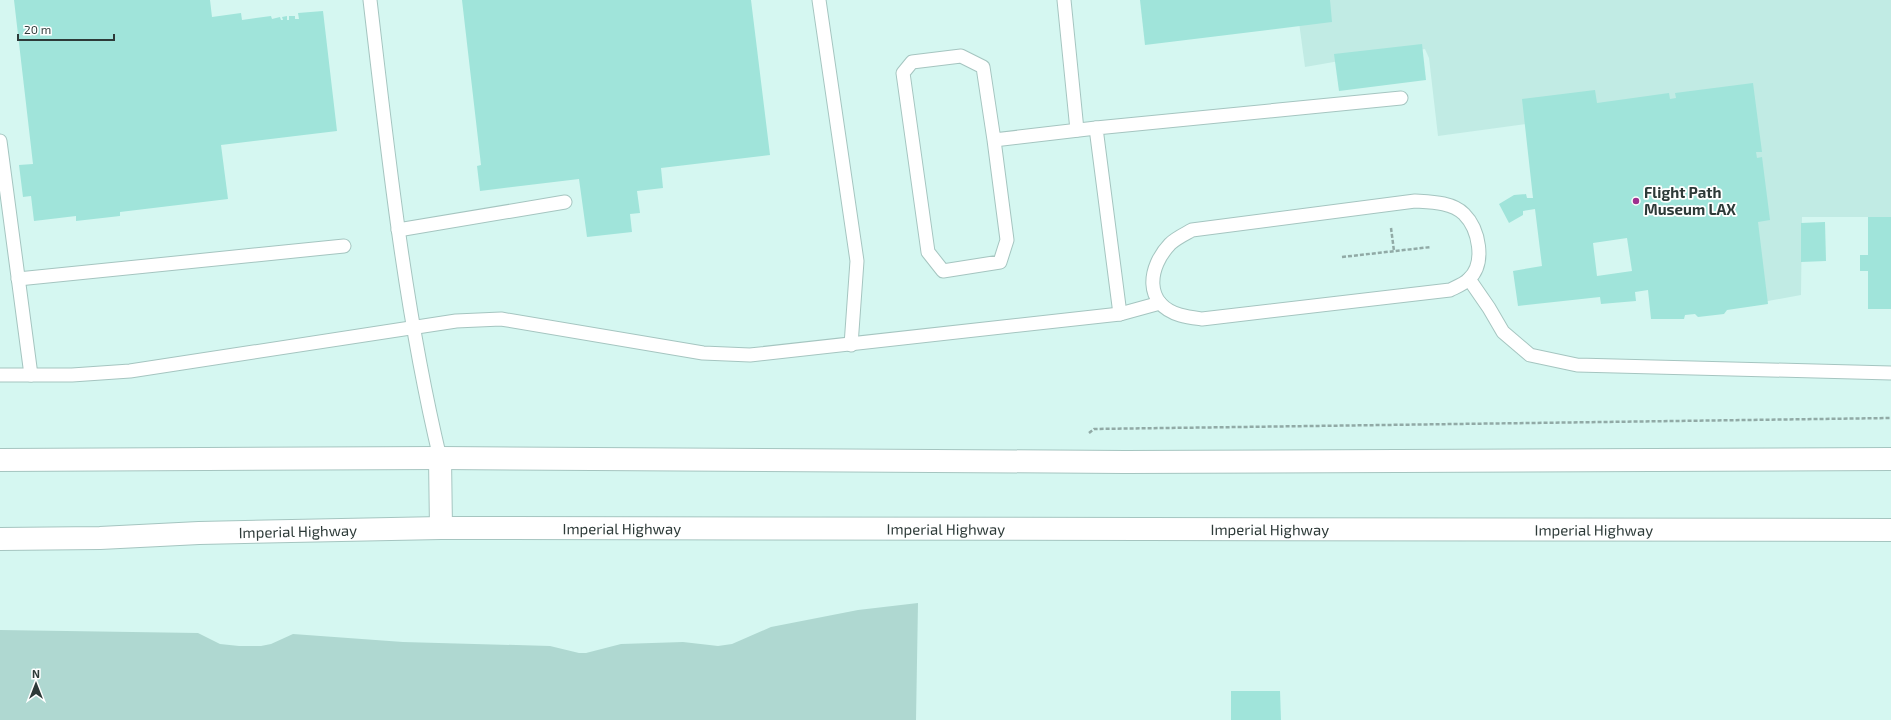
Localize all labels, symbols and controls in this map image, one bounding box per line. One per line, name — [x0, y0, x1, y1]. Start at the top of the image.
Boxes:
scale bar — [18, 16, 114, 42]
text: 20 m — [24, 22, 51, 36]
place label: Flight Path Museum LAX — [1644, 183, 1736, 218]
marker: Flight Path Museum LAX — [1631, 196, 1641, 206]
street label: Imperial Highway — [562, 519, 681, 537]
street label: Imperial Highway — [886, 520, 1005, 538]
street label: Imperial Highway — [1210, 520, 1329, 538]
street label: Imperial Highway — [238, 521, 357, 541]
street label: Imperial Highway — [1534, 521, 1653, 539]
north arrow — [16, 664, 56, 704]
text: N — [32, 667, 40, 680]

